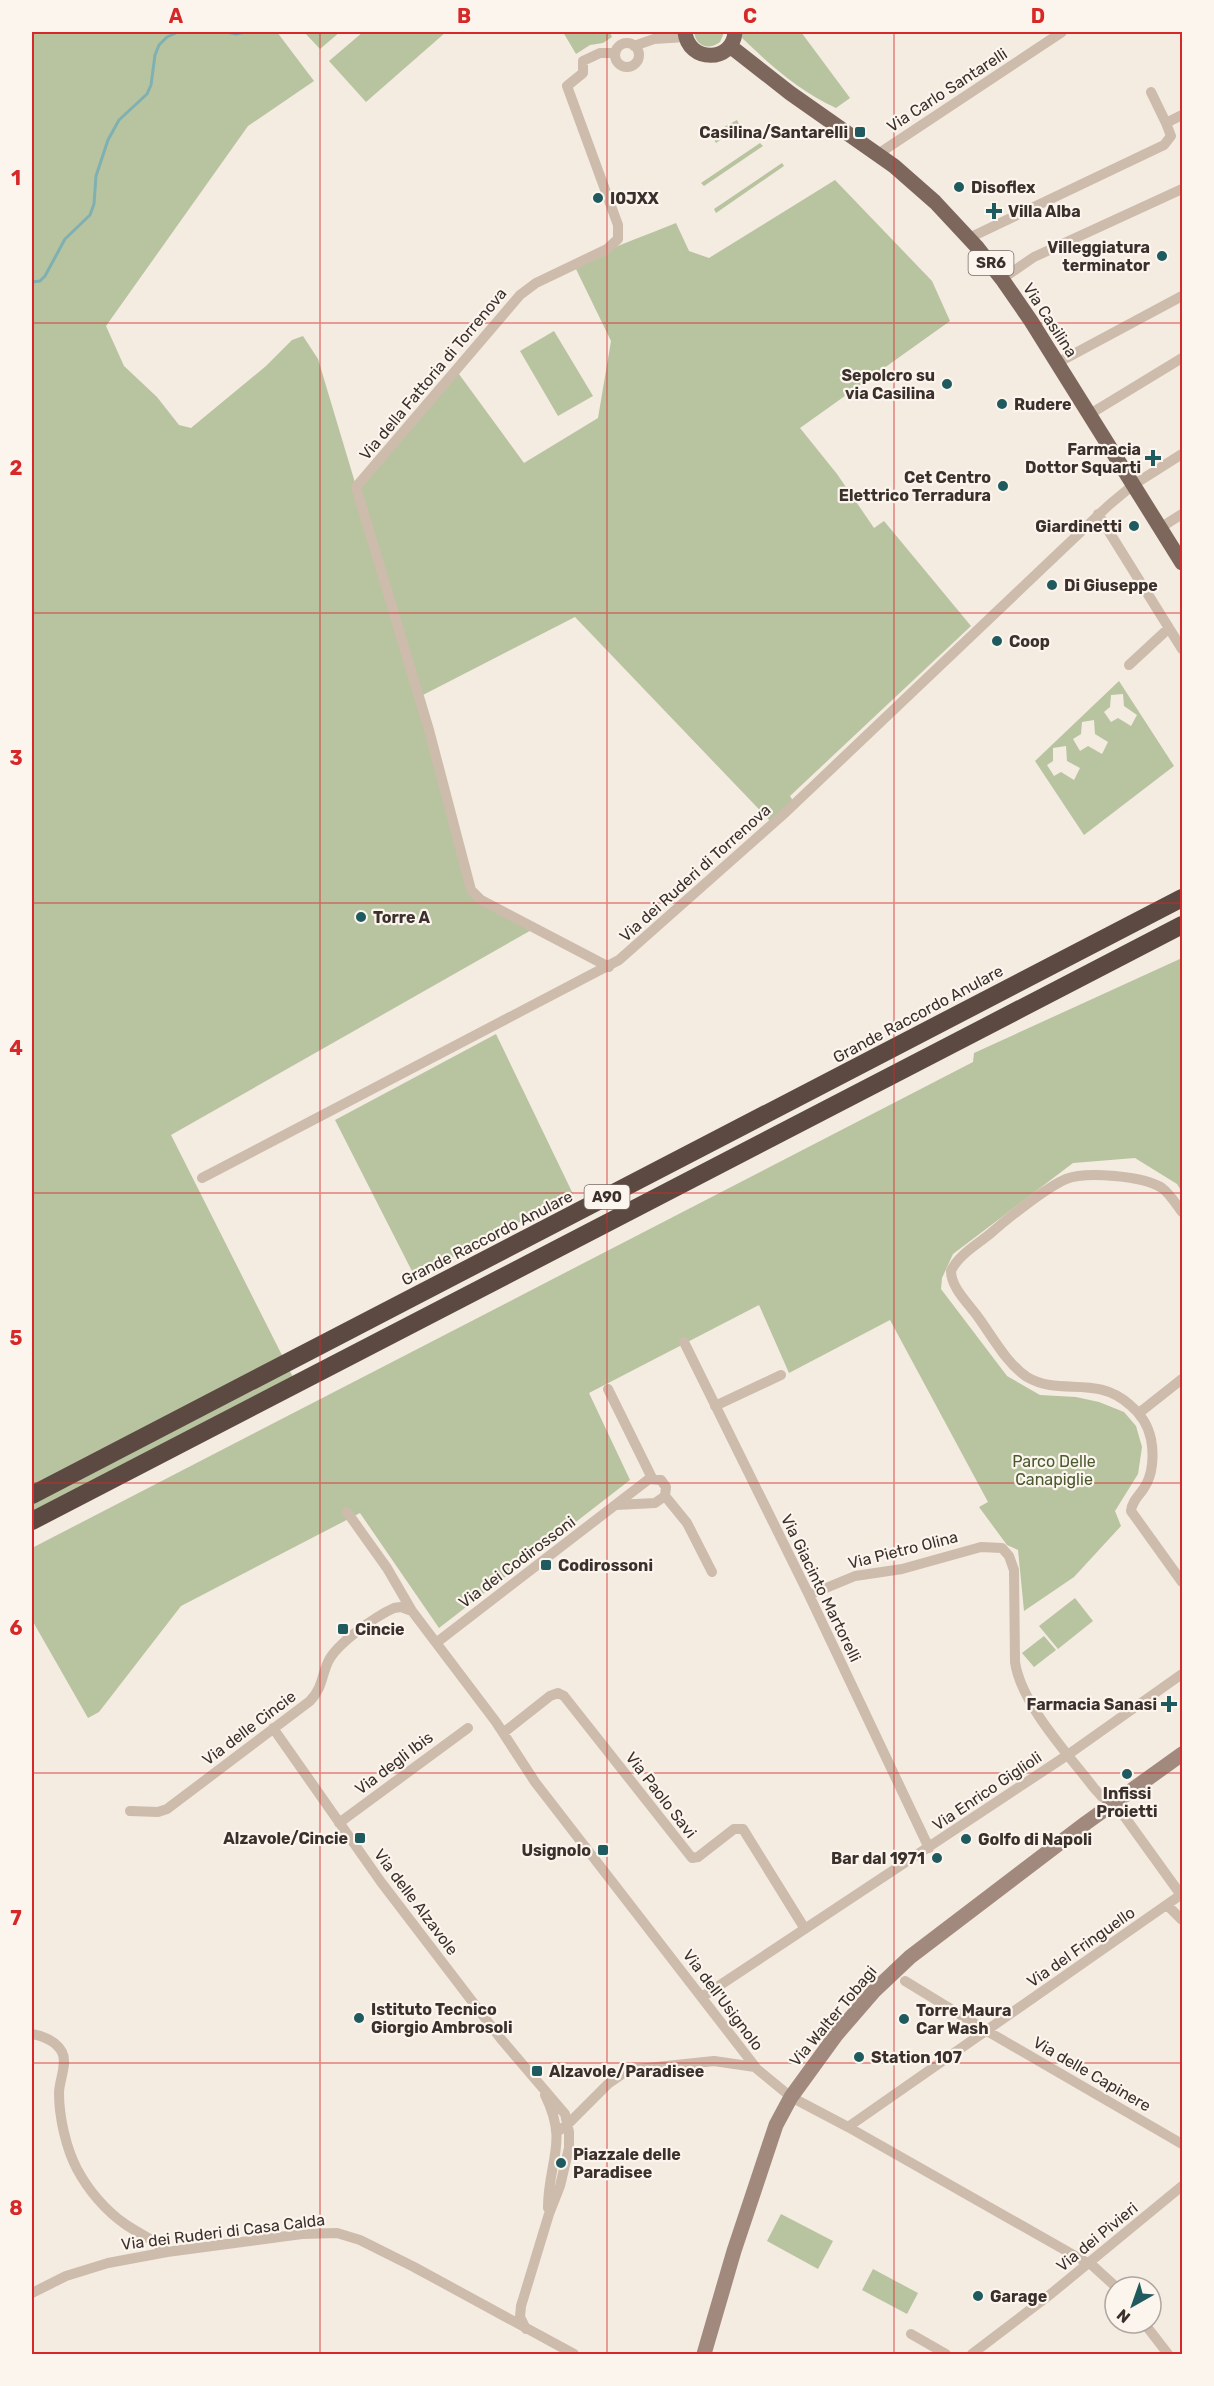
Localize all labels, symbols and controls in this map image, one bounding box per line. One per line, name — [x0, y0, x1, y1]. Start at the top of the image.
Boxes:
text: A — [169, 4, 184, 28]
text: B — [457, 4, 471, 28]
text: C — [743, 4, 757, 28]
text: D — [1031, 4, 1045, 28]
street label: Via Carlo Santarelli — [883, 44, 1011, 136]
place label: Casilina/Santarelli — [699, 123, 848, 142]
marker: Casilina/Santarelli — [853, 125, 867, 139]
text: 1 — [11, 166, 21, 190]
place label: Disoflex — [971, 178, 1036, 197]
marker: Disoflex — [952, 180, 966, 194]
place label: I0JXX — [610, 189, 659, 208]
marker: I0JXX — [591, 191, 605, 205]
marker: Villa Alba — [985, 202, 1003, 220]
place label: Villa Alba — [1008, 202, 1081, 221]
place label: Villeggiatura terminator — [1047, 238, 1151, 275]
marker: Villeggiatura terminator — [1155, 249, 1169, 263]
road number: SR6 — [968, 251, 1014, 275]
street label: Via Casilina — [1019, 279, 1081, 361]
street label: Via della Fattoria di Torrenova — [355, 284, 511, 464]
place label: Sepolcro su via Casilina — [842, 366, 935, 403]
marker: Sepolcro su via Casilina — [940, 377, 954, 391]
place label: Rudere — [1014, 395, 1072, 414]
marker: Rudere — [995, 397, 1009, 411]
place label: Farmacia Dottor Squarti — [1025, 440, 1141, 477]
marker: Farmacia Dottor Squarti — [1146, 451, 1160, 465]
text: 2 — [10, 456, 23, 480]
place label: Cet Centro Elettrico Terradura — [839, 468, 991, 505]
marker: Cet Centro Elettrico Terradura — [996, 479, 1010, 493]
place label: Giardinetti — [1035, 517, 1122, 536]
marker: Giardinetti — [1127, 519, 1141, 533]
place label: Di Giuseppe — [1064, 576, 1158, 595]
marker: Di Giuseppe — [1045, 578, 1059, 592]
place label: Coop — [1009, 632, 1050, 651]
marker: Coop — [990, 634, 1004, 648]
text: 3 — [9, 746, 23, 770]
street label: Via dei Ruderi di Torrenova — [616, 800, 774, 946]
place label: Torre A — [373, 908, 430, 927]
marker: Torre A — [354, 910, 368, 924]
street label: Grande Raccordo Anulare — [830, 961, 1006, 1067]
text: 4 — [9, 1036, 23, 1060]
road number: A90 — [584, 1185, 630, 1209]
street label: Grande Raccordo Anulare — [398, 1186, 576, 1290]
text: 5 — [10, 1326, 23, 1350]
park label: Parco Delle Canapiglie — [1012, 1452, 1096, 1489]
street label: Via Giacinto Martorelli — [777, 1511, 865, 1665]
street label: Via dei Codirossoni — [455, 1512, 579, 1612]
street label: Via Pietro Olina — [846, 1527, 960, 1573]
place label: Codirossoni — [558, 1556, 653, 1575]
marker: Codirossoni — [539, 1558, 553, 1572]
text: 6 — [9, 1616, 23, 1640]
place label: Cincie — [355, 1620, 405, 1639]
marker: Cincie — [336, 1622, 350, 1636]
street label: Via delle Cincie — [199, 1687, 300, 1769]
place label: Farmacia Sanasi — [1027, 1695, 1157, 1714]
marker: Farmacia Sanasi — [1162, 1697, 1176, 1711]
street label: Via degli Ibis — [351, 1728, 437, 1798]
street label: Via Paolo Savi — [622, 1748, 700, 1842]
street label: Via Enrico Giglioli — [929, 1748, 1045, 1834]
marker: Infissi Proietti — [1120, 1767, 1134, 1781]
place label: Infissi Proietti — [1096, 1784, 1158, 1821]
place label: Alzavole/Cincie — [223, 1829, 348, 1848]
place label: Golfo di Napoli — [978, 1830, 1092, 1849]
marker: Alzavole/Cincie — [353, 1831, 367, 1845]
marker: Golfo di Napoli — [959, 1832, 973, 1846]
place label: Usignolo — [521, 1841, 591, 1860]
marker: Usignolo — [596, 1843, 610, 1857]
street label: Via delle Alzavole — [370, 1845, 462, 1959]
place label: Bar dal 1971 — [831, 1849, 925, 1868]
marker: Bar dal 1971 — [930, 1851, 944, 1865]
street label: Via del Fringuello — [1023, 1903, 1139, 1991]
text: 7 — [10, 1906, 22, 1930]
street label: Via dell'Usignolo — [679, 1946, 767, 2054]
street label: Via Walter Tobagi — [786, 1962, 880, 2070]
place label: Istituto Tecnico Giorgio Ambrosoli — [371, 2000, 513, 2037]
place label: Torre Maura Car Wash — [916, 2001, 1011, 2038]
marker: Istituto Tecnico Giorgio Ambrosoli — [352, 2011, 366, 2025]
marker: Torre Maura Car Wash — [897, 2012, 911, 2026]
street label: Via delle Capinere — [1030, 2033, 1154, 2115]
place label: Station 107 — [871, 2048, 962, 2067]
marker: Station 107 — [852, 2050, 866, 2064]
place label: Alzavole/Paradisee — [549, 2062, 704, 2081]
marker: Alzavole/Paradisee — [530, 2064, 544, 2078]
place label: Piazzale delle Paradisee — [573, 2145, 681, 2182]
marker: Piazzale delle Paradisee — [554, 2156, 568, 2170]
text: 8 — [9, 2196, 23, 2220]
street label: Via dei Pivieri — [1053, 2198, 1141, 2276]
street label: Via dei Ruderi di Casa Calda — [120, 2210, 326, 2254]
north arrow — [1103, 2275, 1163, 2335]
place label: Garage — [990, 2287, 1047, 2306]
marker: Garage — [971, 2289, 985, 2303]
text: N — [1113, 2305, 1134, 2327]

